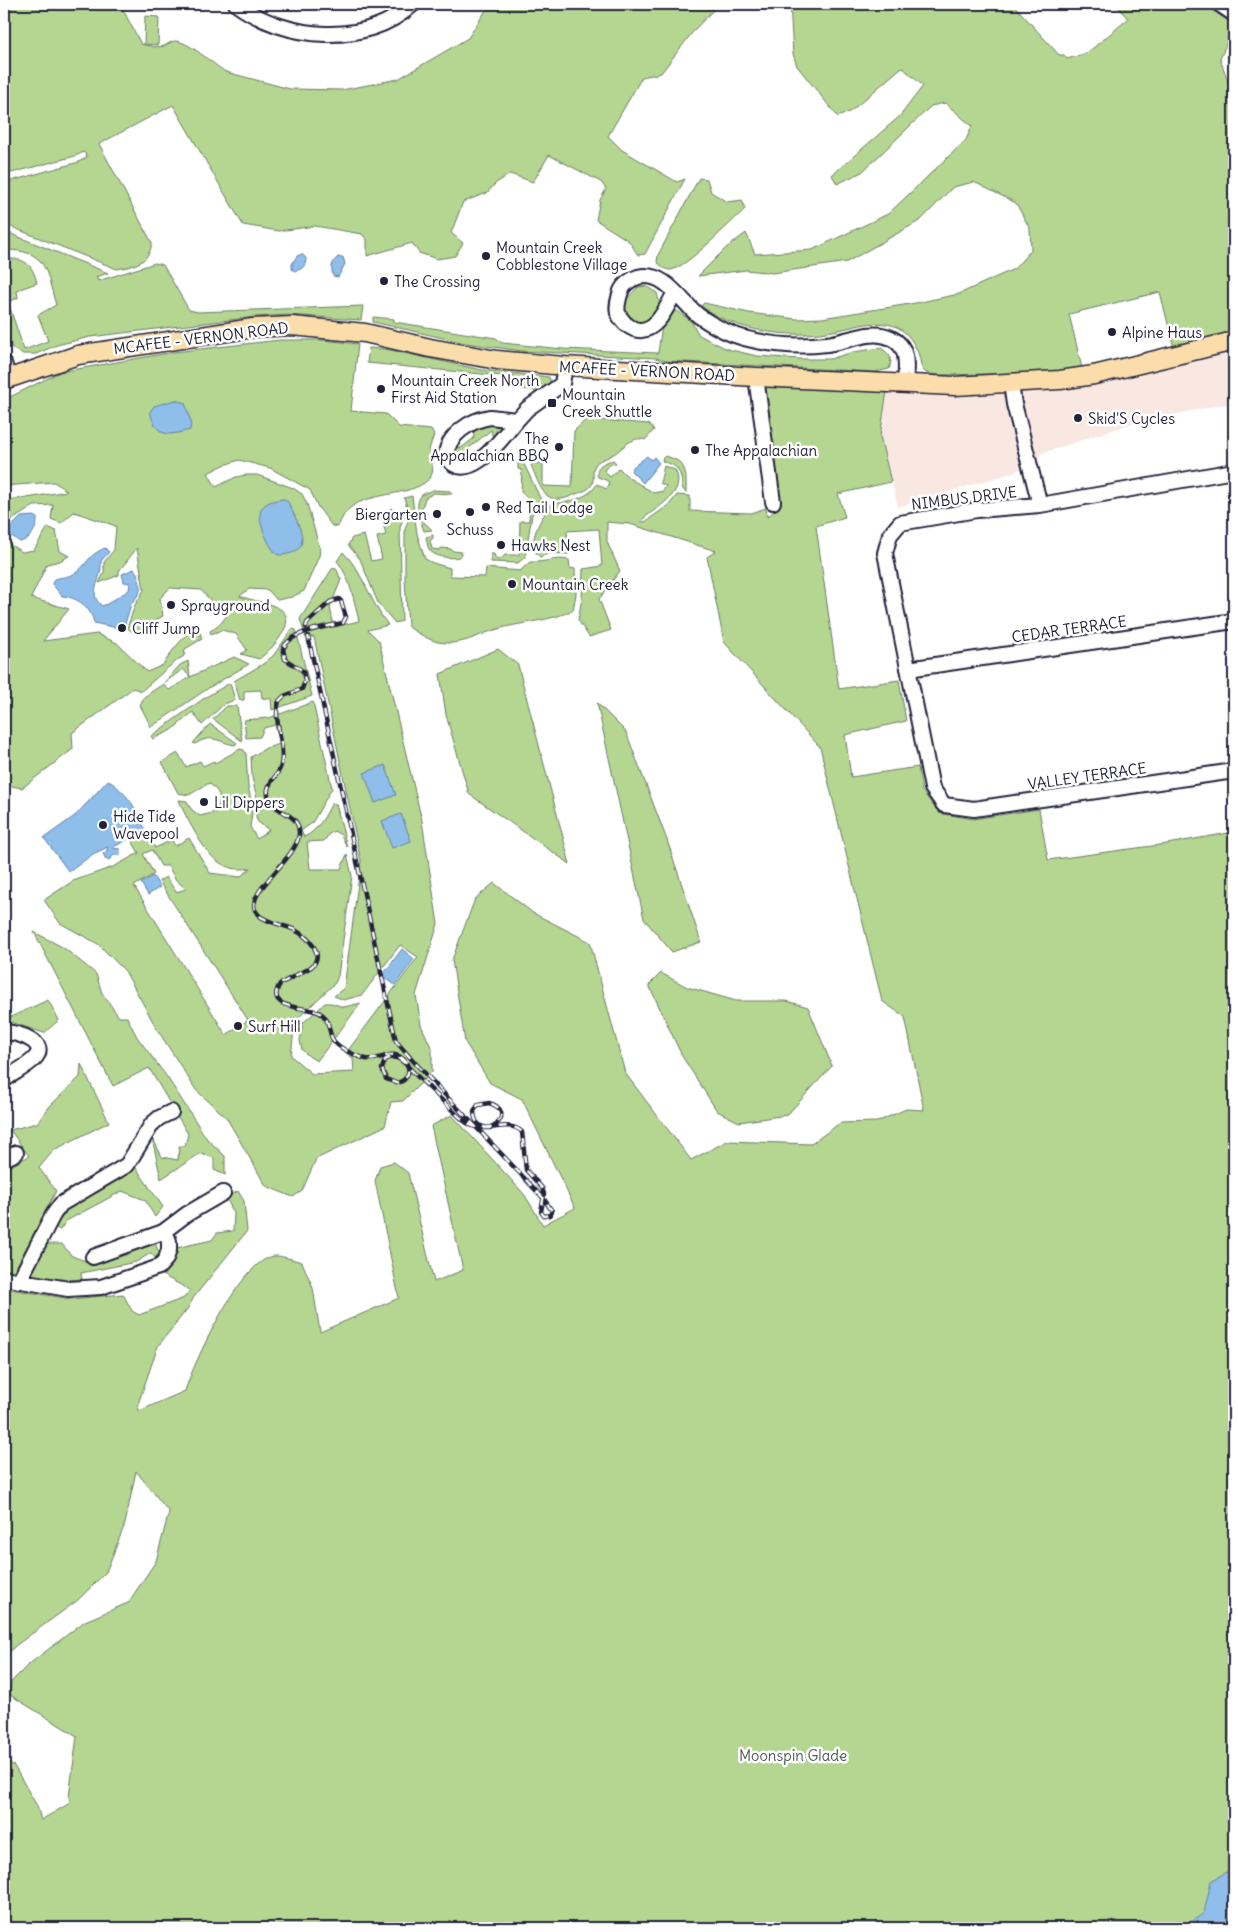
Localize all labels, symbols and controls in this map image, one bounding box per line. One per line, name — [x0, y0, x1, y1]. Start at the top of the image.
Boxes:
place label: Mountain Creek Cobblestone Village — [496, 238, 627, 274]
marker: Mountain Creek Cobblestone Village — [480, 250, 492, 262]
place label: The Crossing — [394, 272, 480, 291]
marker: The Crossing — [378, 275, 390, 287]
street label: MCAFEE - VERNON ROAD — [112, 318, 290, 358]
place label: Alpine Haus — [1122, 323, 1202, 342]
marker: Alpine Haus — [1106, 326, 1118, 338]
street label: MCAFEE - VERNON ROAD — [558, 357, 736, 385]
place label: Mountain Creek North First Aid Station — [391, 371, 540, 407]
marker: Mountain Creek North First Aid Station — [375, 383, 387, 395]
place label: Mountain Creek Shuttle — [562, 385, 652, 421]
marker: Mountain Creek Shuttle — [546, 397, 558, 409]
place label: Skid'S Cycles — [1088, 409, 1175, 428]
marker: Skid'S Cycles — [1072, 412, 1084, 424]
place label: The Appalachian BBQ — [430, 429, 549, 465]
marker: The Appalachian BBQ — [553, 441, 565, 453]
place label: The Appalachian — [705, 441, 818, 460]
marker: The Appalachian — [689, 444, 701, 456]
street label: NIMBUS DRIVE — [910, 482, 1018, 514]
place label: Red Tail Lodge — [496, 498, 593, 517]
marker: Red Tail Lodge — [480, 501, 492, 513]
place label: Biergarten — [355, 505, 427, 524]
marker: Schuss — [464, 506, 476, 518]
marker: Biergarten — [431, 508, 443, 520]
place label: Schuss — [447, 520, 494, 539]
place label: Hawks Nest — [511, 536, 590, 555]
marker: Hawks Nest — [495, 539, 507, 551]
place label: Mountain Creek — [522, 575, 629, 594]
marker: Mountain Creek — [506, 578, 518, 590]
place label: Sprayground — [181, 596, 270, 615]
marker: Sprayground — [165, 599, 177, 611]
street label: CEDAR TERRACE — [1010, 612, 1128, 646]
place label: Cliff Jump — [132, 619, 200, 638]
marker: Cliff Jump — [116, 622, 128, 634]
street label: VALLEY TERRACE — [1026, 758, 1148, 794]
place label: Lil Dippers — [214, 793, 285, 812]
marker: Lil Dippers — [198, 796, 210, 808]
place label: Hide Tide Wavepool — [113, 807, 179, 843]
marker: Hide Tide Wavepool — [97, 819, 109, 831]
place label: Surf Hill — [248, 1017, 301, 1036]
marker: Surf Hill — [232, 1020, 244, 1032]
park label: Moonspin Glade — [739, 1746, 847, 1765]

